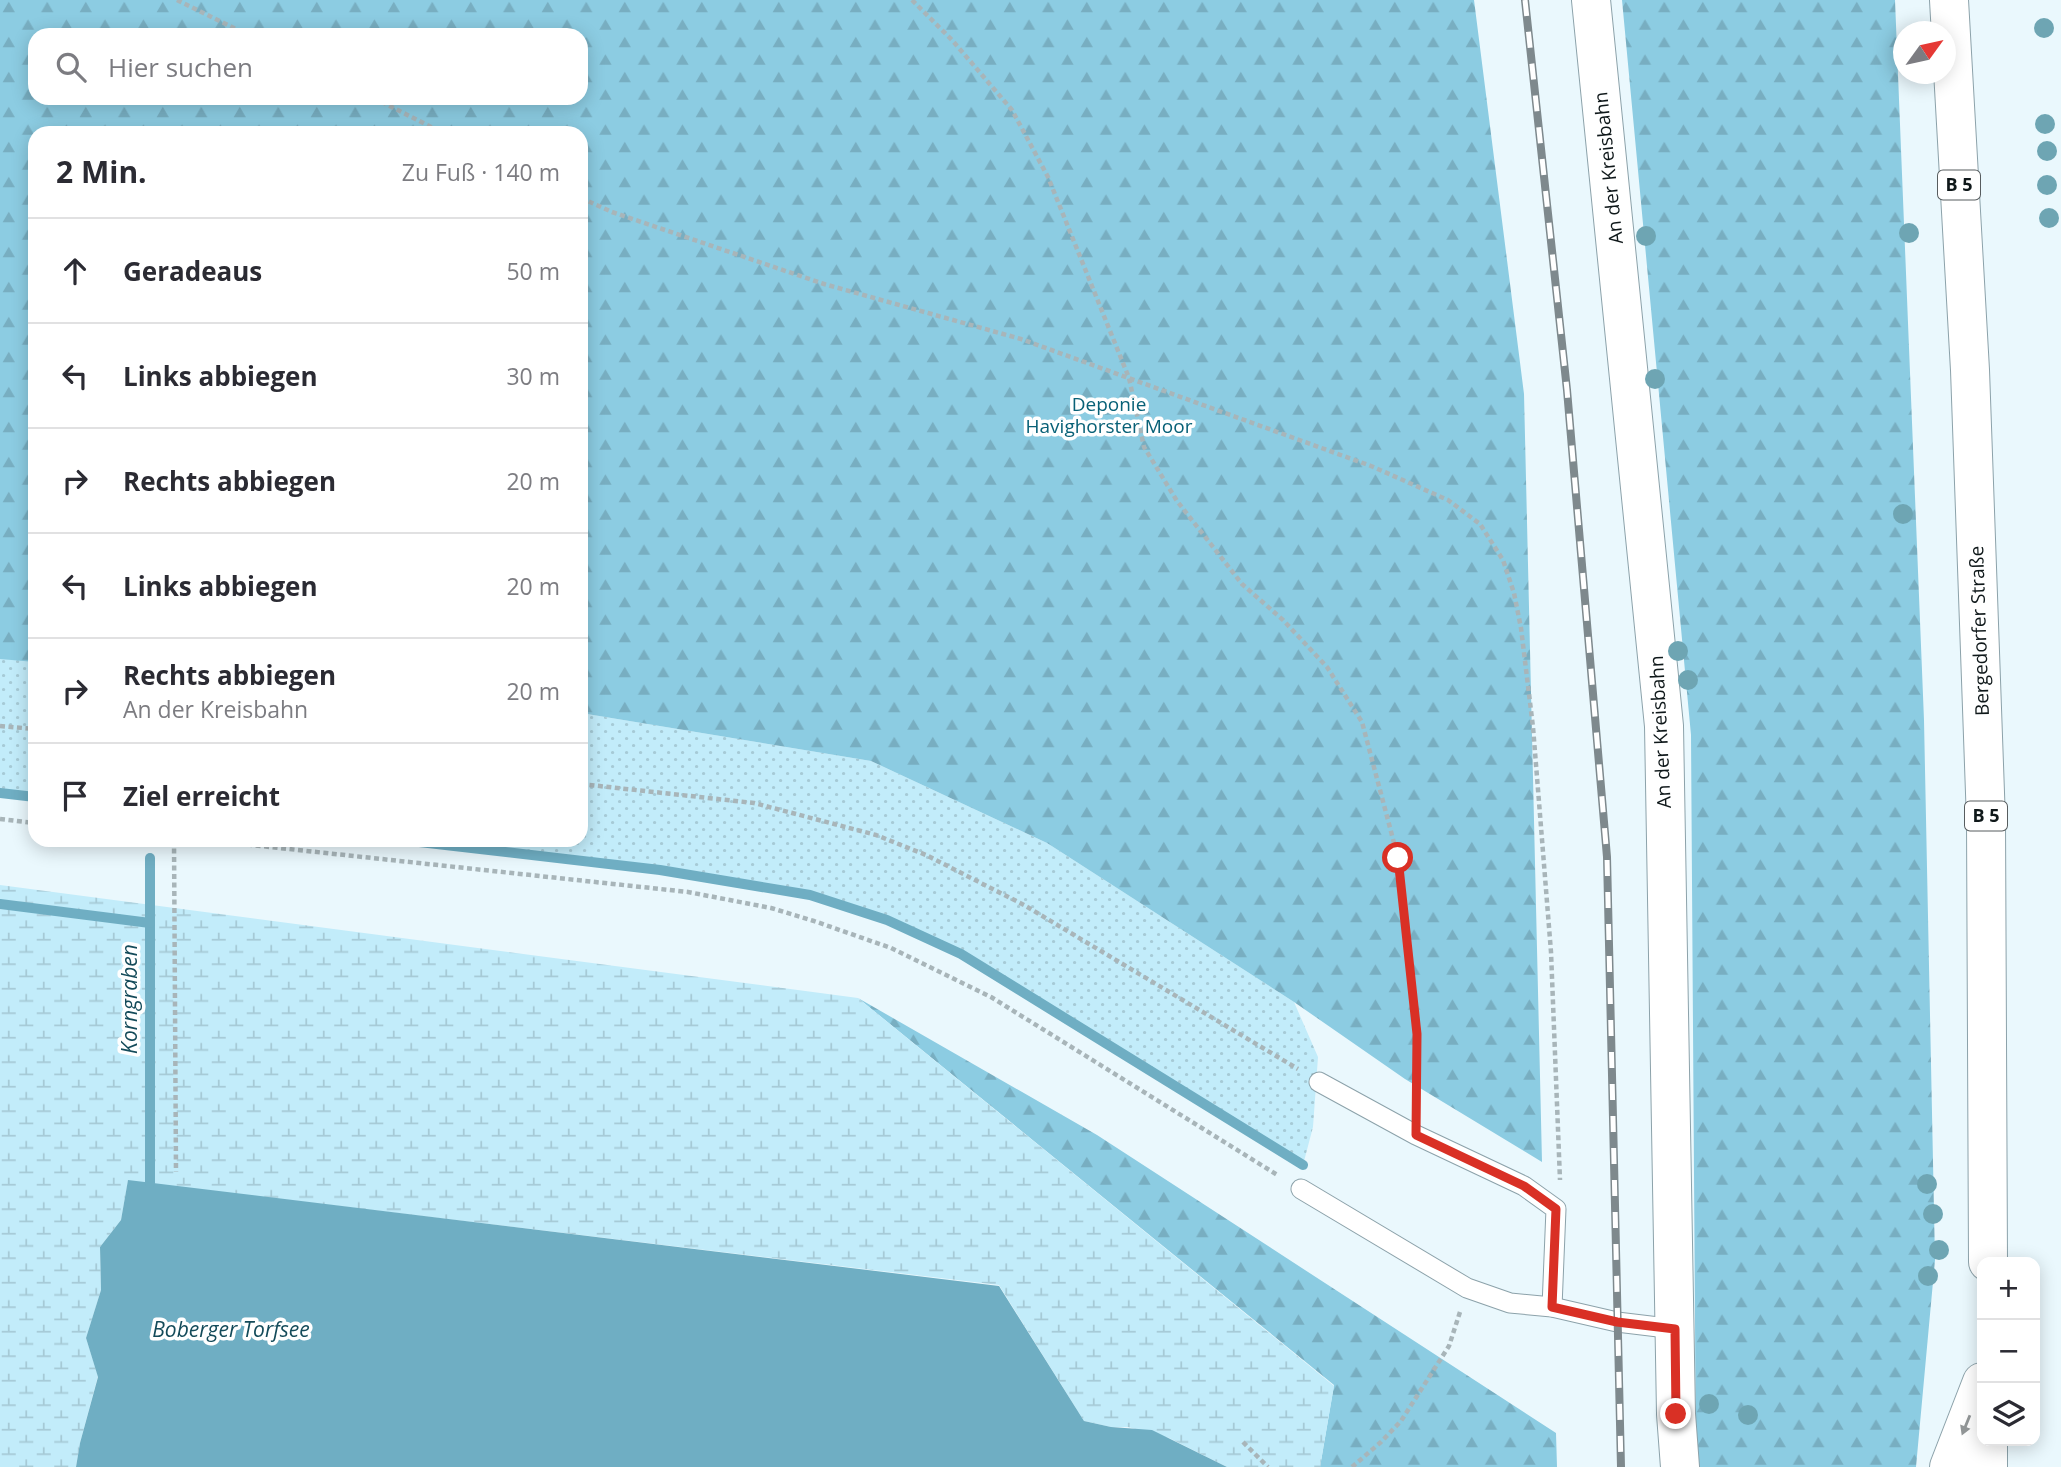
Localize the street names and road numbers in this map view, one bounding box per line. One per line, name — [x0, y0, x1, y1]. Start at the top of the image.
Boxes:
street label: An der Kreisbahn — [1587, 91, 1629, 245]
road number: B 5 — [1938, 170, 1980, 200]
street label: Bergedorfer Straße — [1963, 545, 1995, 717]
street label: An der Kreisbahn — [1643, 655, 1677, 809]
road number: B 5 — [1965, 802, 2007, 830]

